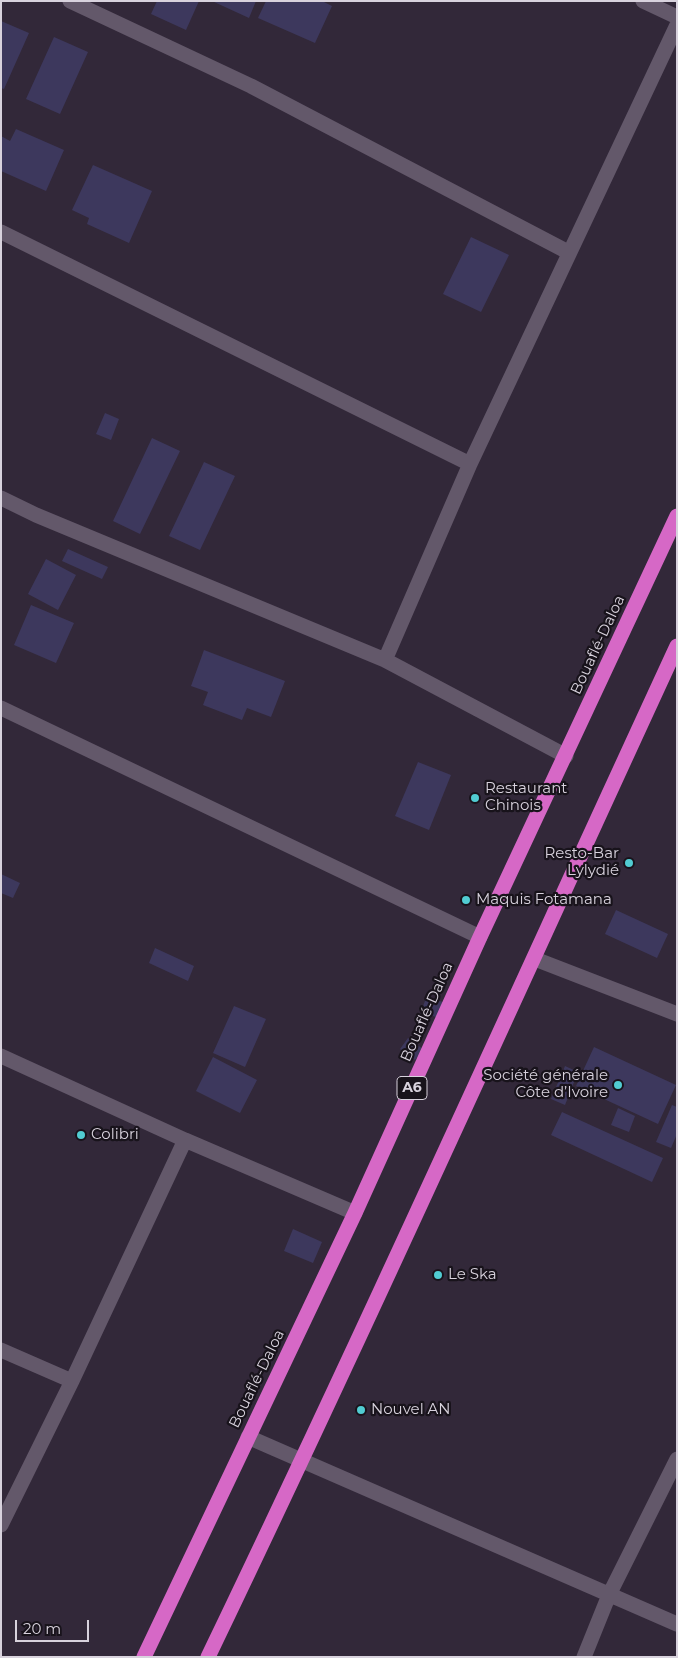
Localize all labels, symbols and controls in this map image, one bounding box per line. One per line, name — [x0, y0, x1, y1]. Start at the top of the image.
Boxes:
street label: Bouaflé-Daloa — [567, 593, 629, 697]
place label: Restaurant Chinois — [485, 780, 567, 815]
marker: Restaurant Chinois — [469, 792, 481, 804]
place label: Resto-Bar Lylydié — [545, 845, 619, 880]
marker: Resto-Bar Lylydié — [623, 857, 635, 869]
place label: Maquis Fotamana — [476, 891, 612, 909]
marker: Maquis Fotamana — [460, 894, 472, 906]
street label: Bouaflé-Daloa — [397, 959, 457, 1065]
place label: Société générale Côte d’Ivoire — [483, 1067, 608, 1102]
road number: A6 — [397, 1076, 427, 1100]
marker: Société générale Côte d’Ivoire — [612, 1079, 624, 1091]
place label: Colibri — [91, 1126, 139, 1144]
marker: Colibri — [75, 1129, 87, 1141]
place label: Le Ska — [448, 1266, 497, 1284]
marker: Le Ska — [432, 1269, 444, 1281]
street label: Bouaflé-Daloa — [225, 1327, 289, 1431]
place label: Nouvel AN — [371, 1401, 451, 1419]
marker: Nouvel AN — [355, 1404, 367, 1416]
scale bar — [18, 1610, 91, 1642]
text: 20 m — [23, 1619, 61, 1638]

